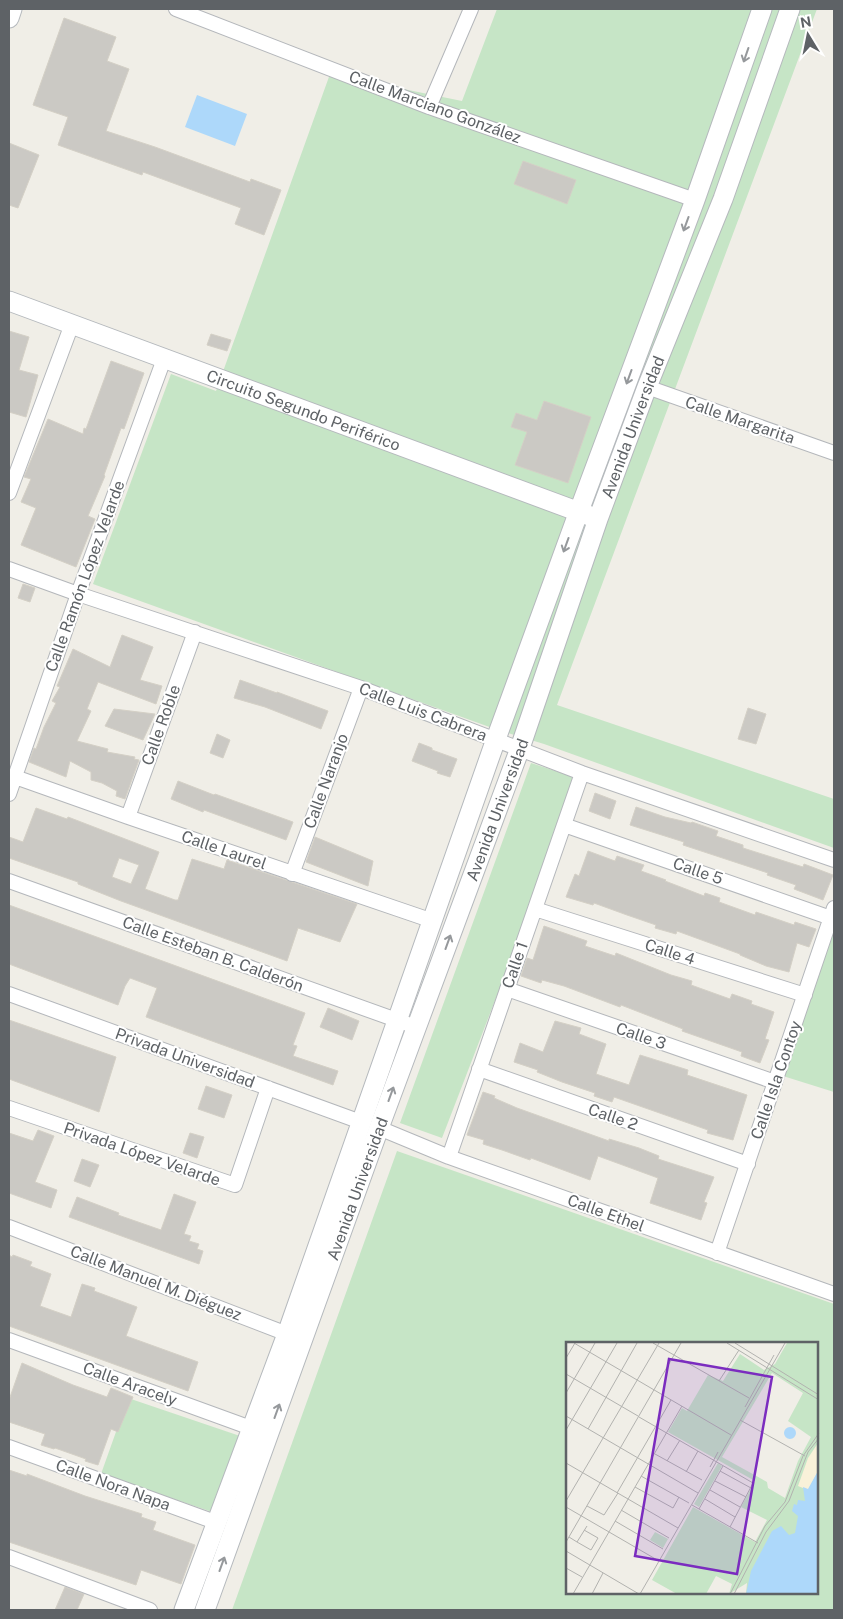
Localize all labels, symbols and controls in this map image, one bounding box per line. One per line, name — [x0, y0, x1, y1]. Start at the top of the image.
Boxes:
north arrow — [783, 10, 833, 60]
text: N — [799, 13, 813, 31]
one-way arrow — [741, 46, 750, 62]
street label: Calle Marciano González — [346, 67, 524, 147]
one-way arrow — [681, 216, 690, 232]
street label: Avenida Universidad — [597, 353, 668, 501]
street label: Circuito Segundo Periférico — [204, 365, 403, 455]
one-way arrow — [624, 368, 633, 384]
street label: Calle Margarita — [683, 392, 797, 448]
street label: Calle Ramón López Velarde — [41, 478, 129, 674]
one-way arrow — [561, 537, 570, 553]
street label: Calle Luis Cabrera — [356, 679, 490, 745]
street label: Calle Roble — [138, 682, 184, 768]
street label: Calle Naranjo — [300, 731, 352, 831]
street label: Avenida Universidad — [462, 736, 532, 884]
street label: Calle Laurel — [179, 827, 269, 874]
street label: Calle 5 — [670, 854, 726, 888]
street label: Calle Esteban B. Calderón — [120, 912, 306, 996]
one-way arrow — [444, 934, 453, 950]
street label: Calle 4 — [642, 935, 698, 969]
street label: Calle 1 — [498, 939, 532, 991]
street label: Calle Isla Contoy — [747, 1018, 805, 1142]
street label: Calle 3 — [613, 1019, 669, 1053]
street label: Privada Universidad — [113, 1024, 257, 1092]
one-way arrow — [387, 1087, 397, 1102]
street label: Calle 2 — [586, 1100, 640, 1134]
street label: Avenida Universidad — [323, 1115, 392, 1263]
street label: Privada López Velarde — [61, 1118, 223, 1190]
street label: Calle Ethel — [565, 1190, 647, 1236]
street label: Calle Manuel M. Diéguez — [68, 1241, 245, 1325]
inset map — [566, 1342, 818, 1594]
street label: Calle Aracely — [80, 1358, 180, 1410]
one-way arrow — [273, 1404, 282, 1420]
street label: Calle Nora Napa — [53, 1455, 173, 1515]
one-way arrow — [218, 1557, 227, 1573]

